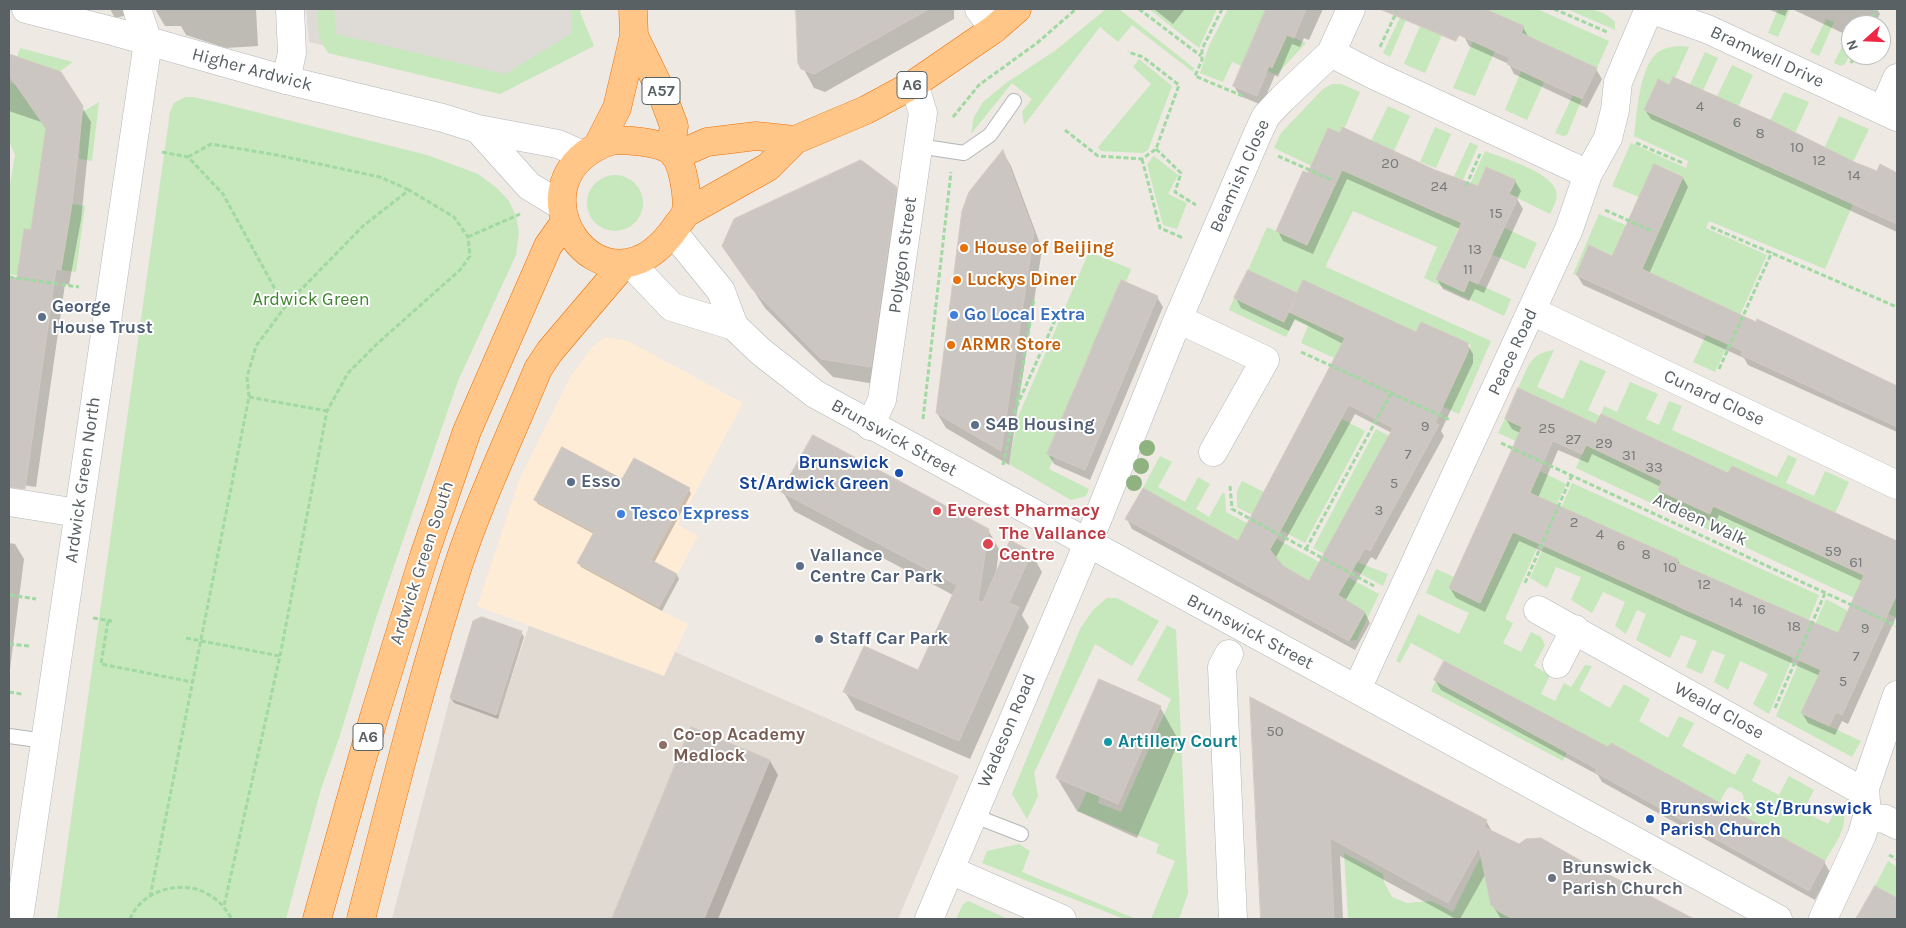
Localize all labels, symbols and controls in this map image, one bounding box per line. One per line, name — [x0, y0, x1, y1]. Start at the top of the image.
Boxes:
north arrow — [1841, 15, 1891, 65]
street label: Bramwell Drive — [1707, 21, 1827, 93]
text: N — [1843, 37, 1862, 53]
street label: Higher Ardwick — [189, 44, 315, 96]
road number: A6 — [897, 72, 927, 98]
road number: A57 — [642, 78, 680, 104]
house number: 4 — [1696, 98, 1704, 116]
house number: 6 — [1733, 114, 1741, 132]
street label: Beamish Close — [1205, 116, 1275, 236]
house number: 8 — [1755, 125, 1765, 143]
house number: 10 — [1790, 139, 1804, 157]
house number: 12 — [1812, 152, 1826, 170]
house number: 20 — [1381, 155, 1399, 173]
house number: 14 — [1847, 167, 1861, 185]
house number: 24 — [1430, 178, 1448, 196]
street label: Polygon Street — [884, 195, 922, 315]
house number: 15 — [1489, 205, 1503, 223]
place label: House of Beijing — [974, 237, 1114, 259]
house number: 13 — [1468, 241, 1482, 259]
marker: House of Beijing — [958, 242, 970, 254]
house number: 11 — [1463, 261, 1473, 279]
place label: Luckys Diner — [967, 269, 1076, 291]
marker: Luckys Diner — [951, 274, 963, 286]
park label: Ardwick Green — [252, 289, 370, 311]
place label: George House Trust — [52, 296, 153, 338]
place label: Go Local Extra — [964, 304, 1085, 326]
street label: Peace Road — [1483, 305, 1543, 399]
marker: Go Local Extra — [948, 309, 960, 321]
marker: George House Trust — [36, 311, 48, 323]
place label: ARMR Store — [961, 334, 1061, 356]
marker: ARMR Store — [945, 339, 957, 351]
street label: Cunard Close — [1660, 365, 1768, 431]
street label: Ardwick Green North — [61, 395, 105, 565]
street label: Brunswick Street — [827, 395, 961, 481]
place label: S4B Housing — [985, 414, 1095, 436]
house number: 9 — [1421, 418, 1429, 436]
marker: S4B Housing — [969, 419, 981, 431]
house number: 25 — [1538, 420, 1556, 438]
house number: 27 — [1565, 431, 1581, 449]
house number: 29 — [1595, 435, 1613, 453]
house number: 7 — [1404, 446, 1412, 464]
house number: 31 — [1622, 447, 1636, 465]
place label: Brunswick St/Ardwick Green — [739, 452, 889, 494]
house number: 33 — [1645, 459, 1663, 477]
marker: Brunswick St/Ardwick Green — [893, 467, 905, 479]
place label: Esso — [581, 471, 621, 493]
house number: 5 — [1390, 475, 1398, 493]
marker: Esso — [565, 476, 577, 488]
street label: Ardwick Green South — [385, 479, 459, 647]
street label: Ardeen Walk — [1649, 489, 1751, 551]
place label: Everest Pharmacy — [947, 500, 1100, 522]
house number: 3 — [1375, 502, 1383, 520]
place label: Tesco Express — [631, 503, 749, 525]
marker: Everest Pharmacy — [931, 505, 943, 517]
marker: Tesco Express — [615, 508, 627, 520]
house number: 2 — [1570, 514, 1578, 532]
place label: The Vallance Centre — [999, 523, 1106, 566]
house number: 4 — [1596, 526, 1604, 544]
marker: The Vallance Centre — [981, 537, 995, 551]
house number: 6 — [1617, 537, 1625, 555]
house number: 59 — [1824, 543, 1842, 561]
place label: Vallance Centre Car Park — [810, 545, 943, 588]
house number: 8 — [1641, 546, 1651, 564]
house number: 61 — [1849, 554, 1863, 572]
house number: 10 — [1663, 559, 1677, 577]
marker: Vallance Centre Car Park — [794, 560, 806, 572]
house number: 12 — [1697, 576, 1711, 594]
street label: Brunswick Street — [1183, 589, 1317, 675]
house number: 14 — [1729, 594, 1743, 612]
house number: 16 — [1752, 601, 1766, 619]
house number: 18 — [1787, 618, 1801, 636]
house number: 9 — [1861, 620, 1869, 638]
place label: Staff Car Park — [829, 628, 948, 650]
marker: Staff Car Park — [813, 633, 825, 645]
house number: 7 — [1852, 648, 1860, 666]
street label: Wadeson Road — [973, 671, 1041, 791]
house number: 5 — [1839, 673, 1847, 691]
street label: Weald Close — [1670, 677, 1768, 745]
house number: 50 — [1266, 723, 1284, 741]
road number: A6 — [353, 724, 383, 750]
place label: Co-op Academy Medlock — [673, 724, 805, 766]
place label: Artillery Court — [1118, 731, 1238, 753]
marker: Artillery Court — [1102, 736, 1114, 748]
marker: Co-op Academy Medlock — [657, 739, 669, 751]
place label: Brunswick St/Brunswick Parish Church — [1660, 798, 1873, 841]
marker: Brunswick St/Brunswick Parish Church — [1644, 813, 1656, 825]
place label: Brunswick Parish Church — [1562, 857, 1683, 900]
marker: Brunswick Parish Church — [1546, 872, 1558, 884]

